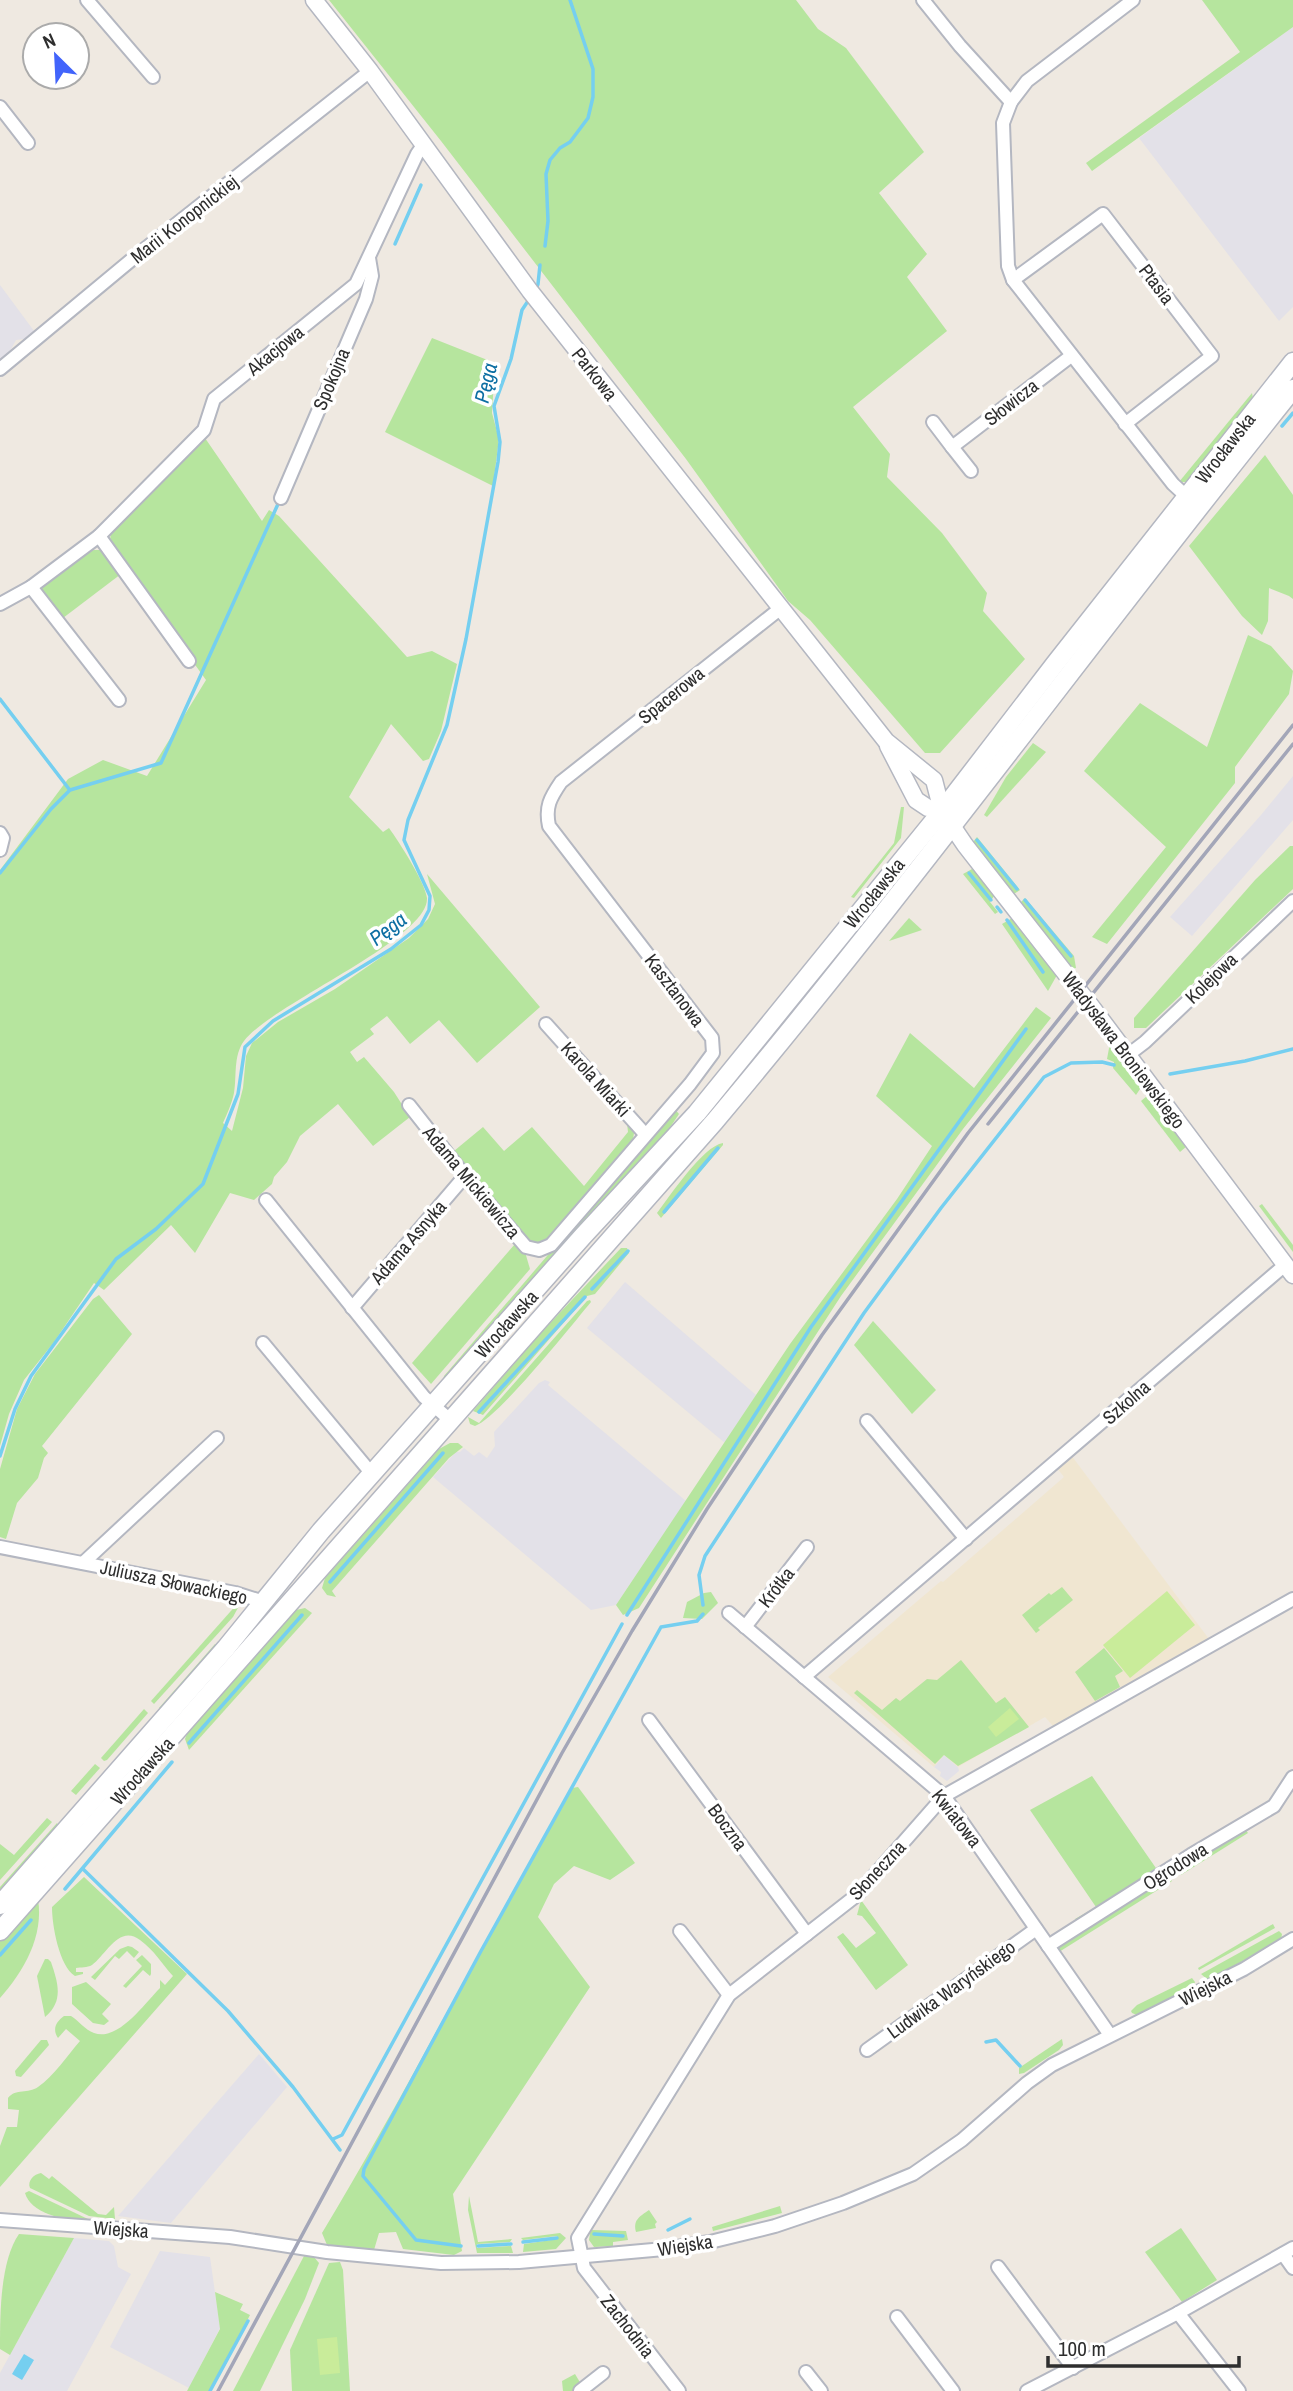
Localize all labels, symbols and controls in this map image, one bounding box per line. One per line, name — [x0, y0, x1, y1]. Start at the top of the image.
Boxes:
north arrow — [21, 21, 91, 91]
text: N — [39, 26, 60, 55]
street label: Marii Konopnickiej — [125, 169, 243, 269]
street label: Ptasia — [1133, 259, 1181, 310]
street label: Akacjowa — [240, 319, 309, 382]
street label: Parkowa — [566, 342, 624, 406]
street label: Spokojna — [306, 344, 356, 414]
water label: Pęga — [467, 360, 504, 406]
street label: Słowicza — [978, 372, 1044, 431]
street label: Wrocławska — [1189, 407, 1261, 489]
street label: Spacerowa — [633, 660, 710, 730]
street label: Wrocławska — [838, 852, 911, 934]
water label: Pęga — [363, 905, 412, 952]
street label: Kolejowa — [1179, 946, 1243, 1009]
street label: Kasztanowa — [639, 948, 711, 1032]
street label: Władysława Broniewskiego — [1056, 966, 1192, 1134]
street label: Karola Miarki — [555, 1036, 637, 1122]
street label: Adama Mickiewicza — [417, 1119, 527, 1244]
street label: Adama Asnyka — [363, 1194, 452, 1291]
street label: Wrocławska — [468, 1284, 544, 1364]
street label: Szkolna — [1097, 1374, 1156, 1430]
street label: Juliusza Słowackiego — [98, 1554, 250, 1610]
street label: Krótka — [752, 1561, 800, 1613]
street label: Wrocławska — [104, 1731, 180, 1811]
street label: Kwiatowa — [926, 1783, 988, 1853]
street label: Boczna — [702, 1798, 754, 1856]
street label: Słoneczna — [843, 1834, 912, 1905]
street label: Ogrodowa — [1138, 1836, 1213, 1896]
street label: Ludwika Waryńskiego — [882, 1934, 1020, 2044]
street label: Wiejska — [1174, 1964, 1236, 2012]
street label: Wiejska — [92, 2214, 150, 2244]
street label: Wiejska — [656, 2228, 715, 2262]
street label: Zachodnia — [595, 2289, 661, 2363]
scale bar — [1048, 2324, 1239, 2368]
text: 100 m — [1058, 2334, 1106, 2363]

